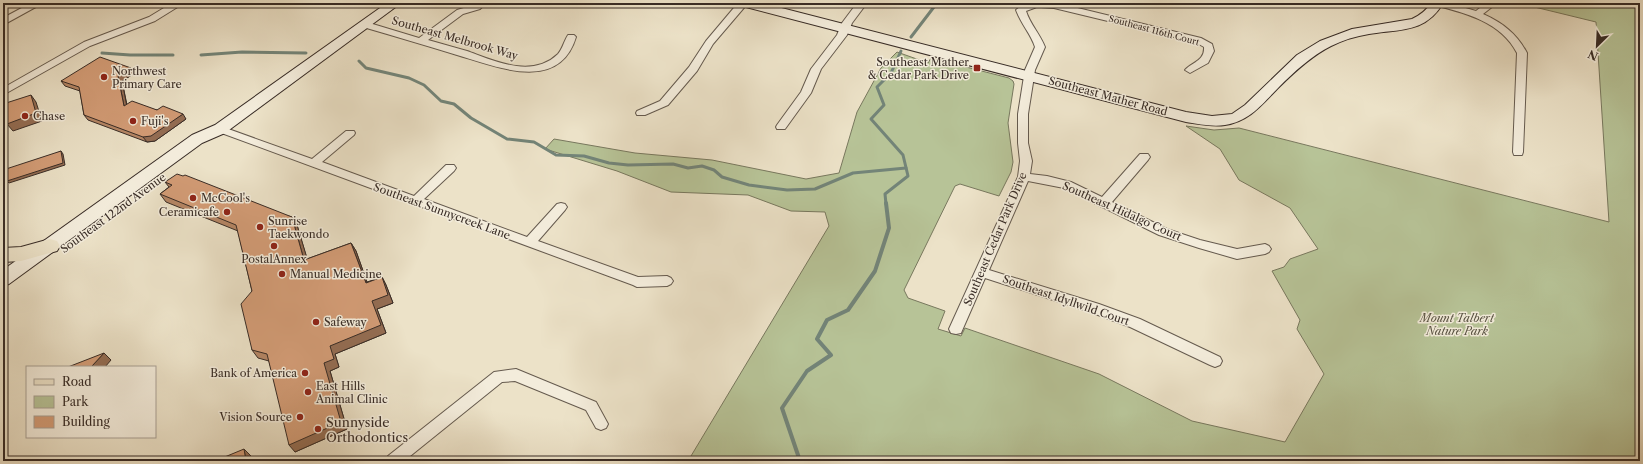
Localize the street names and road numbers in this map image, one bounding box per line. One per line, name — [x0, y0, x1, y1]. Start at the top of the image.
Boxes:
street label: Southeast Melbrook Way — [390, 13, 521, 63]
street label: Southeast 116th Court — [1107, 13, 1201, 48]
street label: Southeast Mather Road — [1047, 73, 1169, 119]
street label: Southeast 122nd Avenue — [58, 170, 168, 256]
street label: Southeast Cedar Park Drive — [960, 170, 1030, 308]
street label: Southeast Hidalgo Court — [1060, 178, 1184, 244]
street label: Southeast Sunnycreek Lane — [372, 180, 512, 242]
street label: Southeast Idyllwild Court — [1001, 272, 1131, 328]

